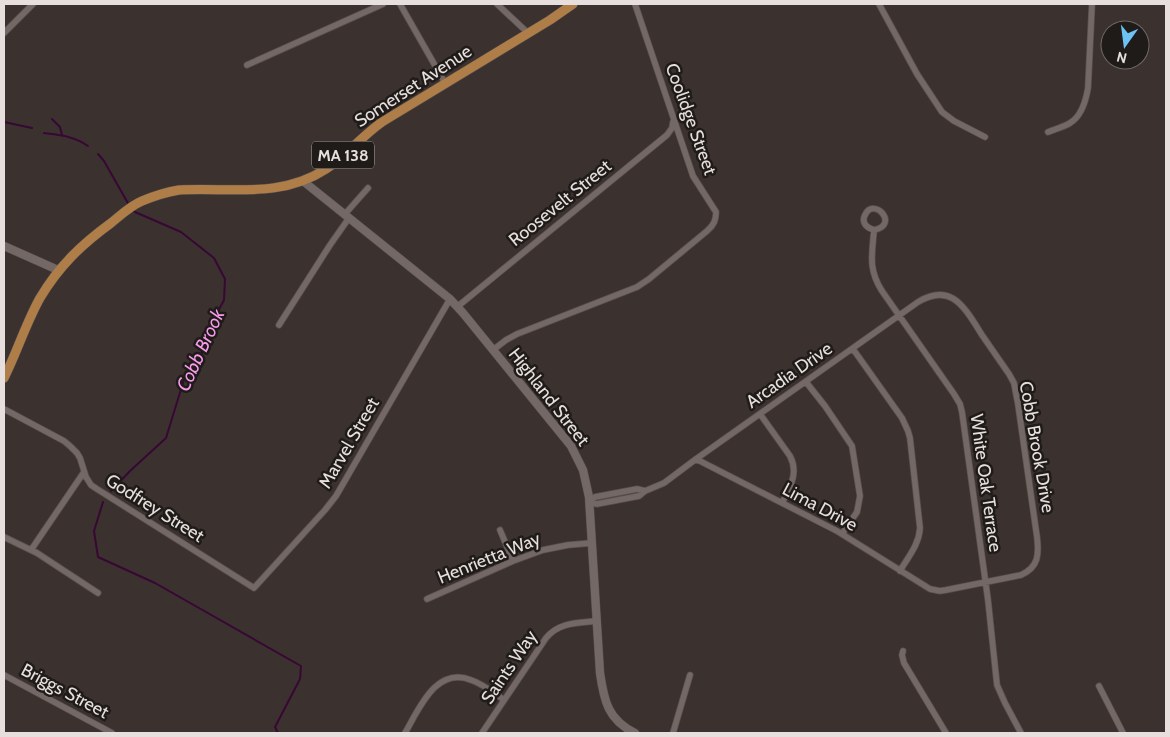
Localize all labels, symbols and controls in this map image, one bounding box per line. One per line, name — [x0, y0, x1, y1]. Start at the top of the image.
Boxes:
north arrow — [1100, 20, 1150, 70]
street label: Somerset Avenue — [350, 40, 476, 132]
text: N — [1115, 48, 1129, 68]
street label: Coolidge Street — [661, 60, 721, 178]
road number: MA 138 — [312, 142, 374, 168]
street label: Roosevelt Street — [504, 155, 616, 251]
water label: Cobb Brook — [171, 305, 230, 395]
street label: Arcadia Drive — [742, 337, 836, 413]
street label: Highland Street — [504, 344, 594, 450]
street label: Cobb Brook Drive — [1015, 380, 1059, 514]
street label: Marvel Street — [314, 394, 384, 492]
street label: White Oak Terrace — [965, 413, 1007, 553]
street label: Godfrey Street — [102, 469, 208, 547]
street label: Lima Drive — [779, 478, 861, 536]
street label: Henrietta Way — [434, 527, 544, 589]
street label: Saints Way — [476, 626, 542, 708]
street label: Briggs Street — [18, 659, 112, 723]

